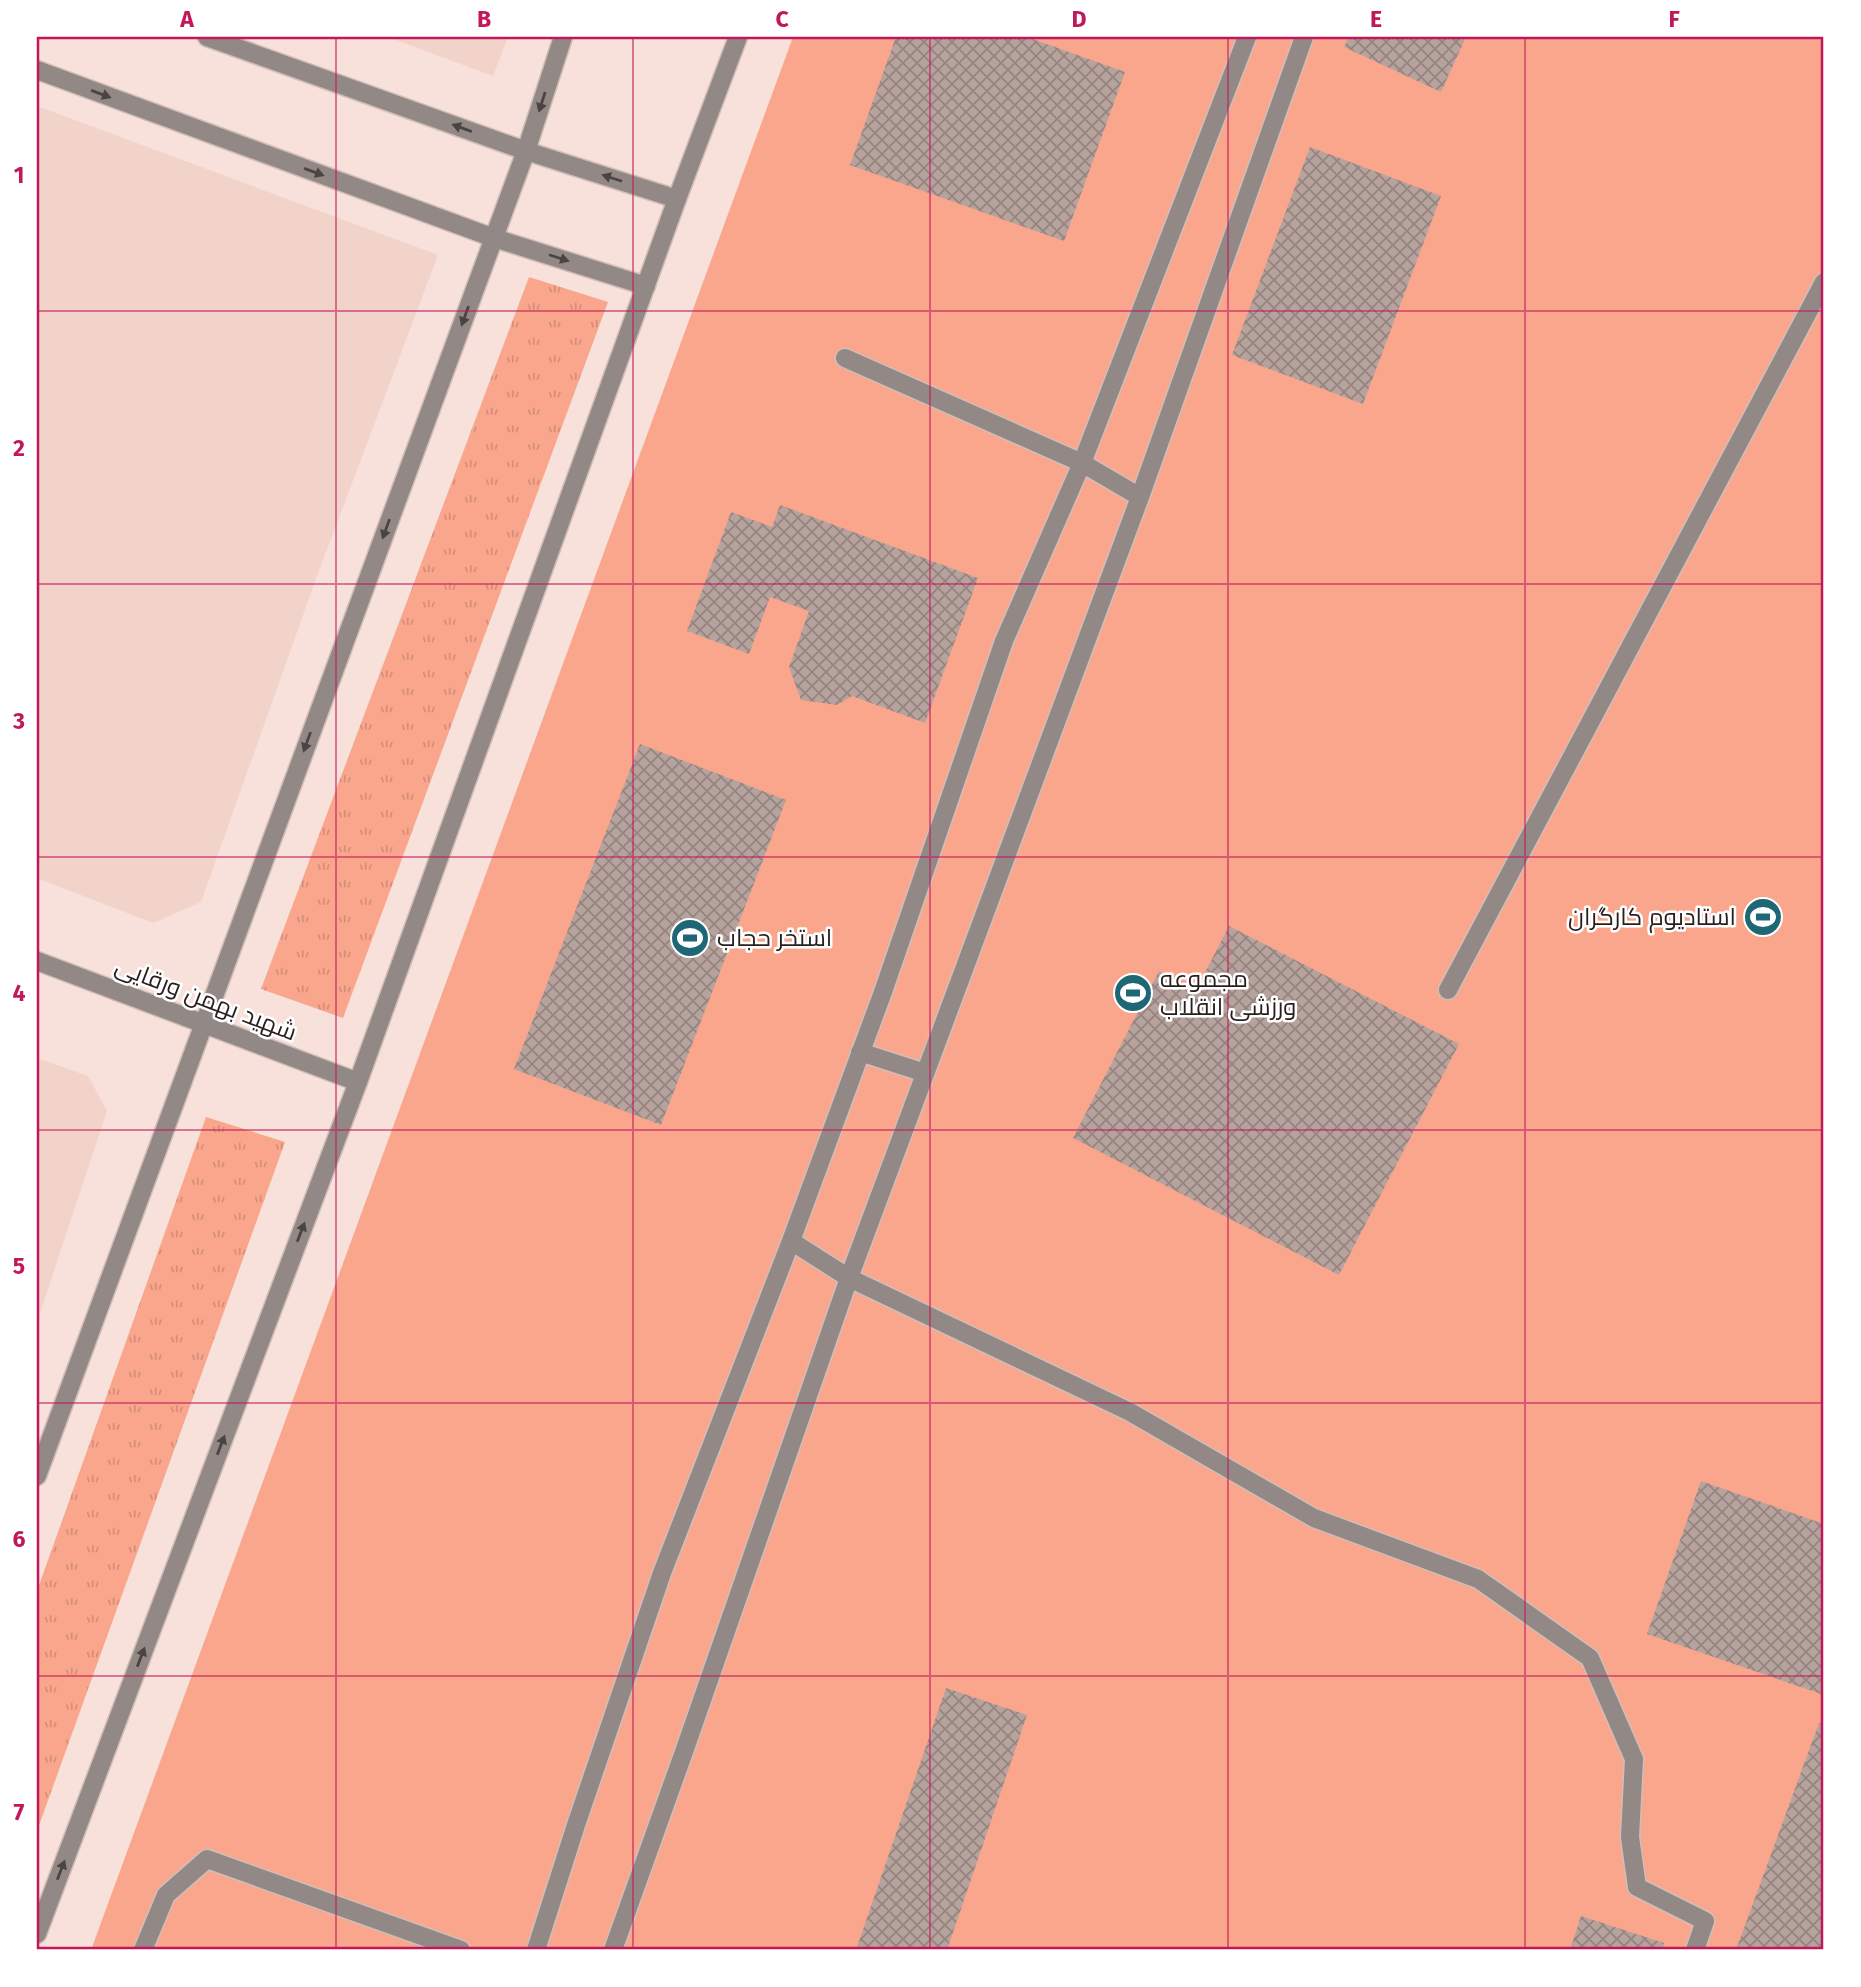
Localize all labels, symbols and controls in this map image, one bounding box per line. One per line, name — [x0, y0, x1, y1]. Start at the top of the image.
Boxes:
text: A — [179, 5, 194, 33]
text: B — [477, 5, 491, 33]
text: C — [775, 5, 789, 33]
text: D — [1072, 5, 1087, 33]
text: E — [1370, 5, 1382, 33]
text: F — [1668, 5, 1680, 33]
one-way arrow — [90, 89, 111, 100]
one-way arrow — [536, 91, 547, 112]
one-way arrow — [451, 122, 472, 133]
text: 1 — [14, 161, 24, 189]
one-way arrow — [304, 167, 325, 178]
one-way arrow — [601, 173, 622, 183]
one-way arrow — [548, 254, 569, 264]
one-way arrow — [459, 305, 470, 326]
text: 2 — [13, 434, 25, 462]
one-way arrow — [380, 519, 391, 540]
text: 3 — [12, 707, 25, 735]
one-way arrow — [301, 732, 312, 753]
sports icon: استادیوم کارگران — [1742, 896, 1784, 938]
place label: استادیوم کارگران — [1568, 903, 1736, 933]
sports icon: استخر حجاب — [669, 917, 711, 959]
place label: استخر حجاب — [717, 924, 832, 952]
street label: شهید بهمن ورقایی — [111, 951, 301, 1047]
place label: مجموعه ورزشی انقلاب — [1160, 965, 1296, 1021]
sports icon: مجموعه ورزشی انقلاب — [1112, 972, 1154, 1014]
text: 4 — [13, 979, 26, 1007]
one-way arrow — [296, 1221, 307, 1242]
text: 5 — [13, 1252, 25, 1280]
one-way arrow — [216, 1434, 227, 1455]
text: 6 — [13, 1525, 26, 1553]
one-way arrow — [136, 1647, 147, 1668]
text: 7 — [14, 1798, 25, 1826]
one-way arrow — [55, 1860, 66, 1881]

